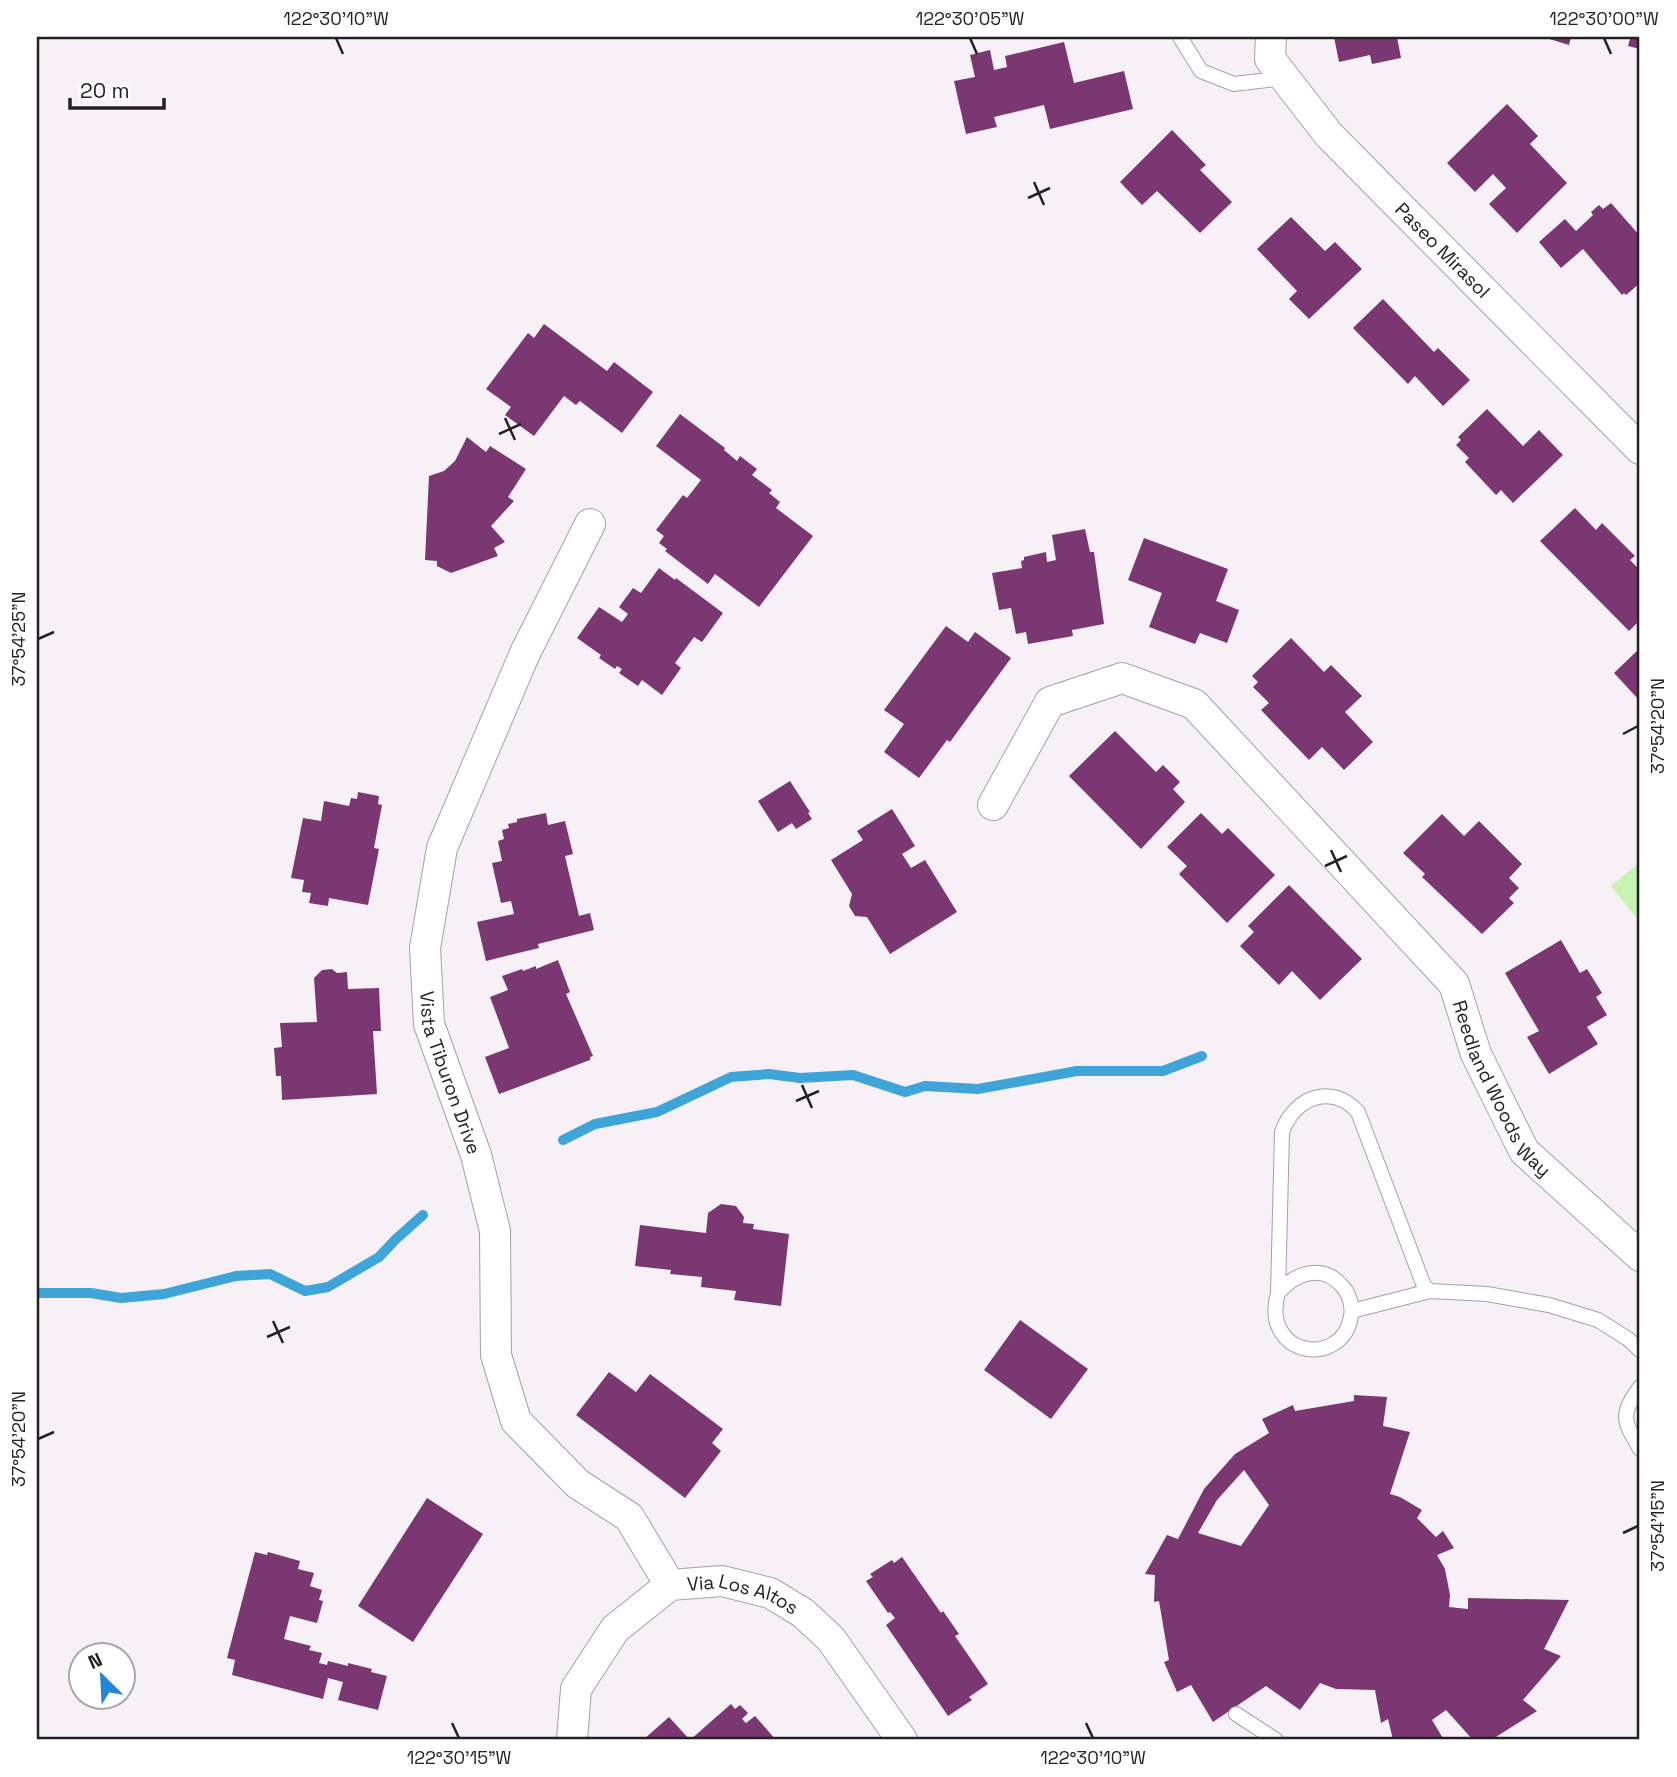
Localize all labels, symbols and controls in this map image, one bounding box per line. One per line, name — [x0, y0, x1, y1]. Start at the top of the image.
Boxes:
text: 122°30'10"W — [283, 7, 389, 30]
text: 122°30'05"W — [916, 7, 1025, 30]
text: 122°30'00"W — [1549, 7, 1659, 30]
scale bar — [70, 66, 164, 110]
text: 20 m — [80, 77, 130, 104]
street label: Paseo Mirasol — [1390, 197, 1496, 303]
text: 37°54'25"N — [7, 591, 30, 687]
text: 37°54'20"N — [1646, 678, 1669, 774]
street label: Vista Tiburon Drive — [415, 990, 487, 1157]
street label: Reedland Woods Way — [1447, 997, 1556, 1182]
text: 37°54'20"N — [7, 1391, 30, 1487]
text: 37°54'15"N — [1646, 1480, 1669, 1572]
street label: Via Los Altos — [686, 1568, 803, 1620]
north arrow — [66, 1640, 136, 1710]
text: N — [84, 1647, 106, 1675]
text: 122°30'15"W — [407, 1746, 512, 1769]
text: 122°30'10"W — [1040, 1746, 1146, 1769]

